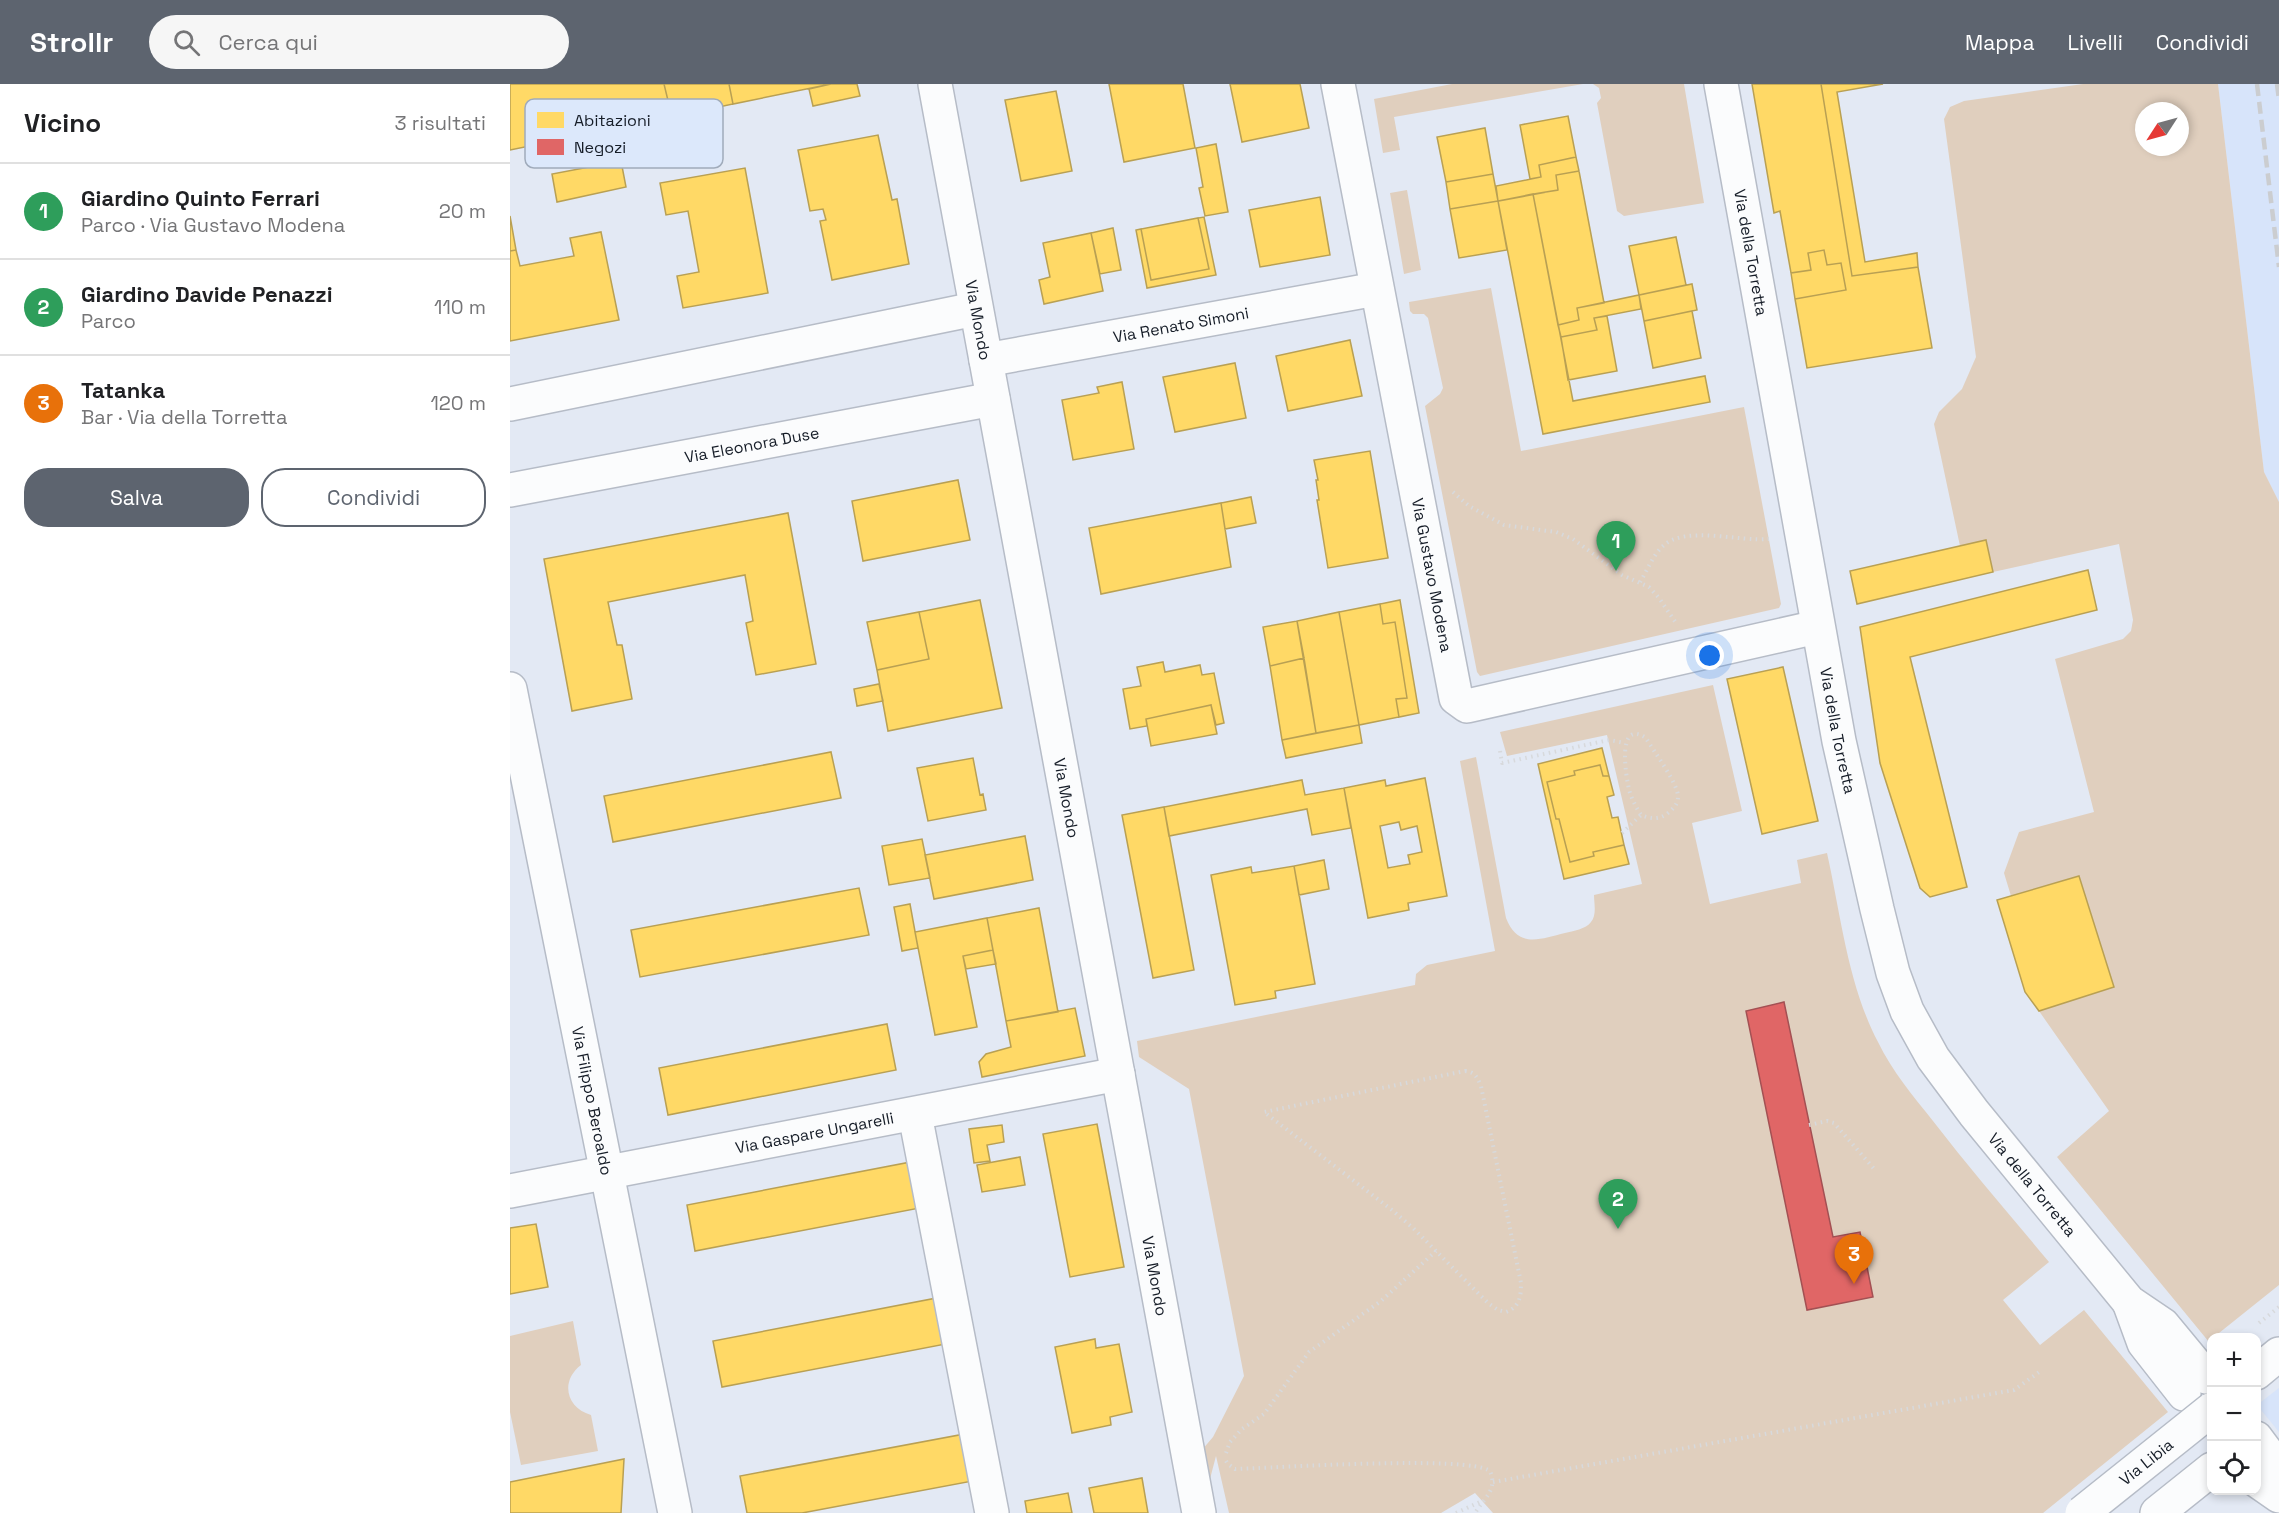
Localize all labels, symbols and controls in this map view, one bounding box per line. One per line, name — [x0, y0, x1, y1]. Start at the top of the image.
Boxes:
search box — [149, 15, 569, 69]
text: Strollr — [30, 24, 113, 60]
icon: search — [170, 26, 203, 59]
text: Cerca qui — [218, 28, 318, 56]
text: Mappa — [1965, 29, 2034, 56]
text: Livelli — [2067, 29, 2123, 56]
text: Condividi — [2156, 29, 2249, 56]
legend — [525, 99, 723, 168]
north arrow — [2135, 102, 2189, 156]
text: Vicino — [24, 106, 101, 140]
text: 3 risultati — [395, 110, 486, 136]
text: Abitazioni — [574, 110, 651, 131]
text: Negozi — [574, 137, 626, 158]
text: Giardino Quinto Ferrari — [81, 184, 320, 212]
street label: Via della Torretta — [1729, 187, 1772, 317]
text: 1 — [39, 198, 48, 224]
text: 20 m — [439, 198, 486, 224]
text: Parco · Via Gustavo Modena — [81, 212, 345, 238]
street label: Via Mondo — [960, 278, 996, 362]
text: Giardino Davide Penazzi — [81, 280, 333, 308]
text: 2 — [38, 294, 49, 320]
text: 110 m — [434, 294, 486, 320]
street label: Via Renato Simoni — [1111, 302, 1250, 348]
text: Parco — [81, 308, 136, 334]
text: Tatanka — [81, 376, 165, 404]
text: 3 — [37, 390, 50, 416]
text: 120 m — [430, 390, 486, 416]
text: Bar · Via della Torretta — [81, 404, 287, 430]
street label: Via Eleonora Duse — [683, 422, 821, 468]
button: Salva — [24, 468, 249, 527]
button: Condividi — [261, 468, 486, 527]
street label: Via Gustavo Modena — [1407, 496, 1457, 654]
pin: 1 — [1596, 522, 1636, 571]
your location — [1695, 641, 1724, 670]
street label: Via della Torretta — [1815, 666, 1861, 796]
street label: Via Mondo — [1049, 756, 1084, 840]
street label: Via Filippo Beroaldo — [567, 1025, 617, 1177]
street label: Via Gaspare Ungarelli — [733, 1107, 896, 1158]
street label: Via della Torretta — [1983, 1129, 2081, 1241]
pin: 2 — [1598, 1180, 1638, 1229]
street label: Via Mondo — [1137, 1234, 1172, 1318]
pin: 3 — [1834, 1234, 1874, 1284]
map controls — [2207, 1333, 2261, 1495]
button: + — [2207, 1333, 2261, 1387]
button: − — [2207, 1387, 2261, 1441]
street label: Via Libia — [2115, 1434, 2178, 1490]
button: locate — [2207, 1441, 2261, 1495]

